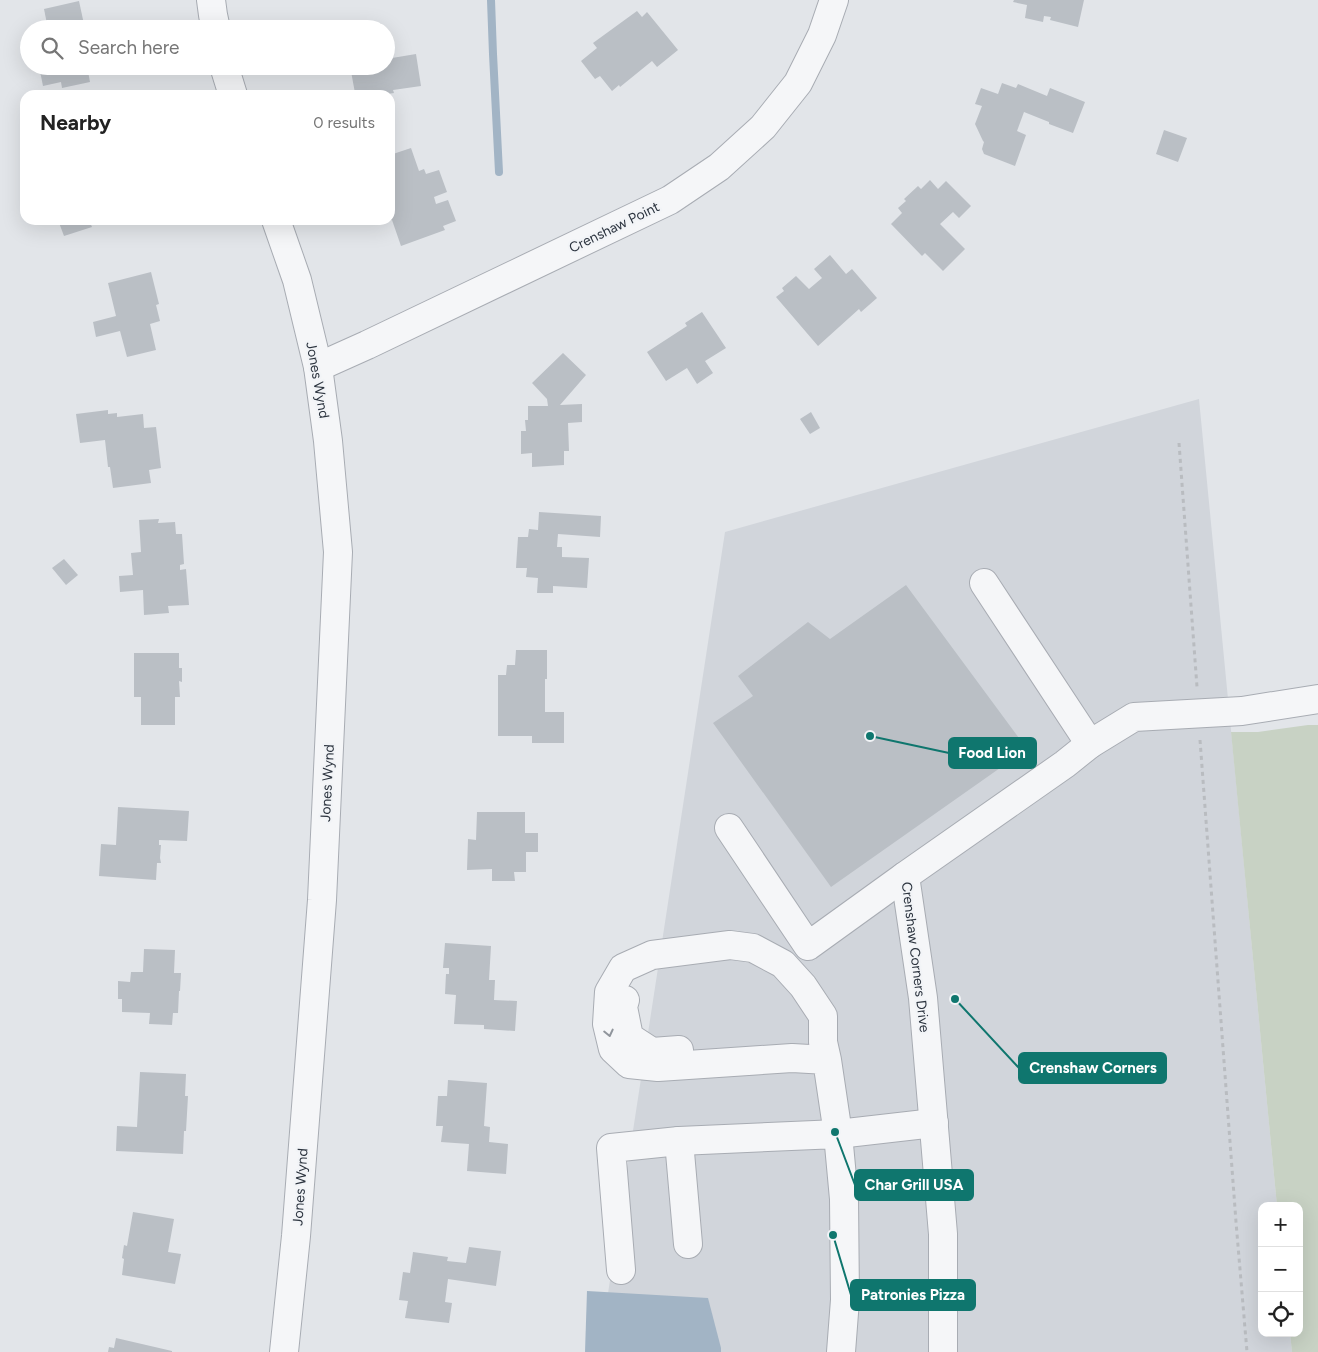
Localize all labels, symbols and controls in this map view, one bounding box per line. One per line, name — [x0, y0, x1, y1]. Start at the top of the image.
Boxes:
search box — [20, 20, 395, 75]
icon: search — [38, 34, 66, 62]
text: Search here — [78, 36, 180, 59]
text: Nearby — [40, 110, 111, 135]
text: 0 results — [313, 113, 375, 132]
street label: Crenshaw Point — [566, 198, 662, 257]
street label: Jones Wynd — [302, 340, 333, 420]
callout: Food Lion — [949, 738, 1036, 768]
street label: Jones Wynd — [317, 744, 338, 822]
text: Food Lion — [958, 744, 1026, 762]
street label: Crenshaw Corners Drive — [898, 881, 933, 1034]
one-way arrow — [603, 1028, 614, 1037]
callout: Crenshaw Corners — [1019, 1053, 1166, 1083]
text: Crenshaw Corners — [1029, 1059, 1157, 1077]
street label: Jones Wynd — [289, 1148, 312, 1226]
callout: Char Grill USA — [855, 1170, 973, 1200]
text: Char Grill USA — [865, 1176, 964, 1194]
map controls — [1258, 1202, 1303, 1337]
button: + — [1258, 1202, 1303, 1247]
button: − — [1258, 1247, 1303, 1292]
callout: Patronies Pizza — [851, 1280, 975, 1310]
text: Patronies Pizza — [861, 1286, 965, 1304]
button: locate — [1258, 1292, 1303, 1337]

